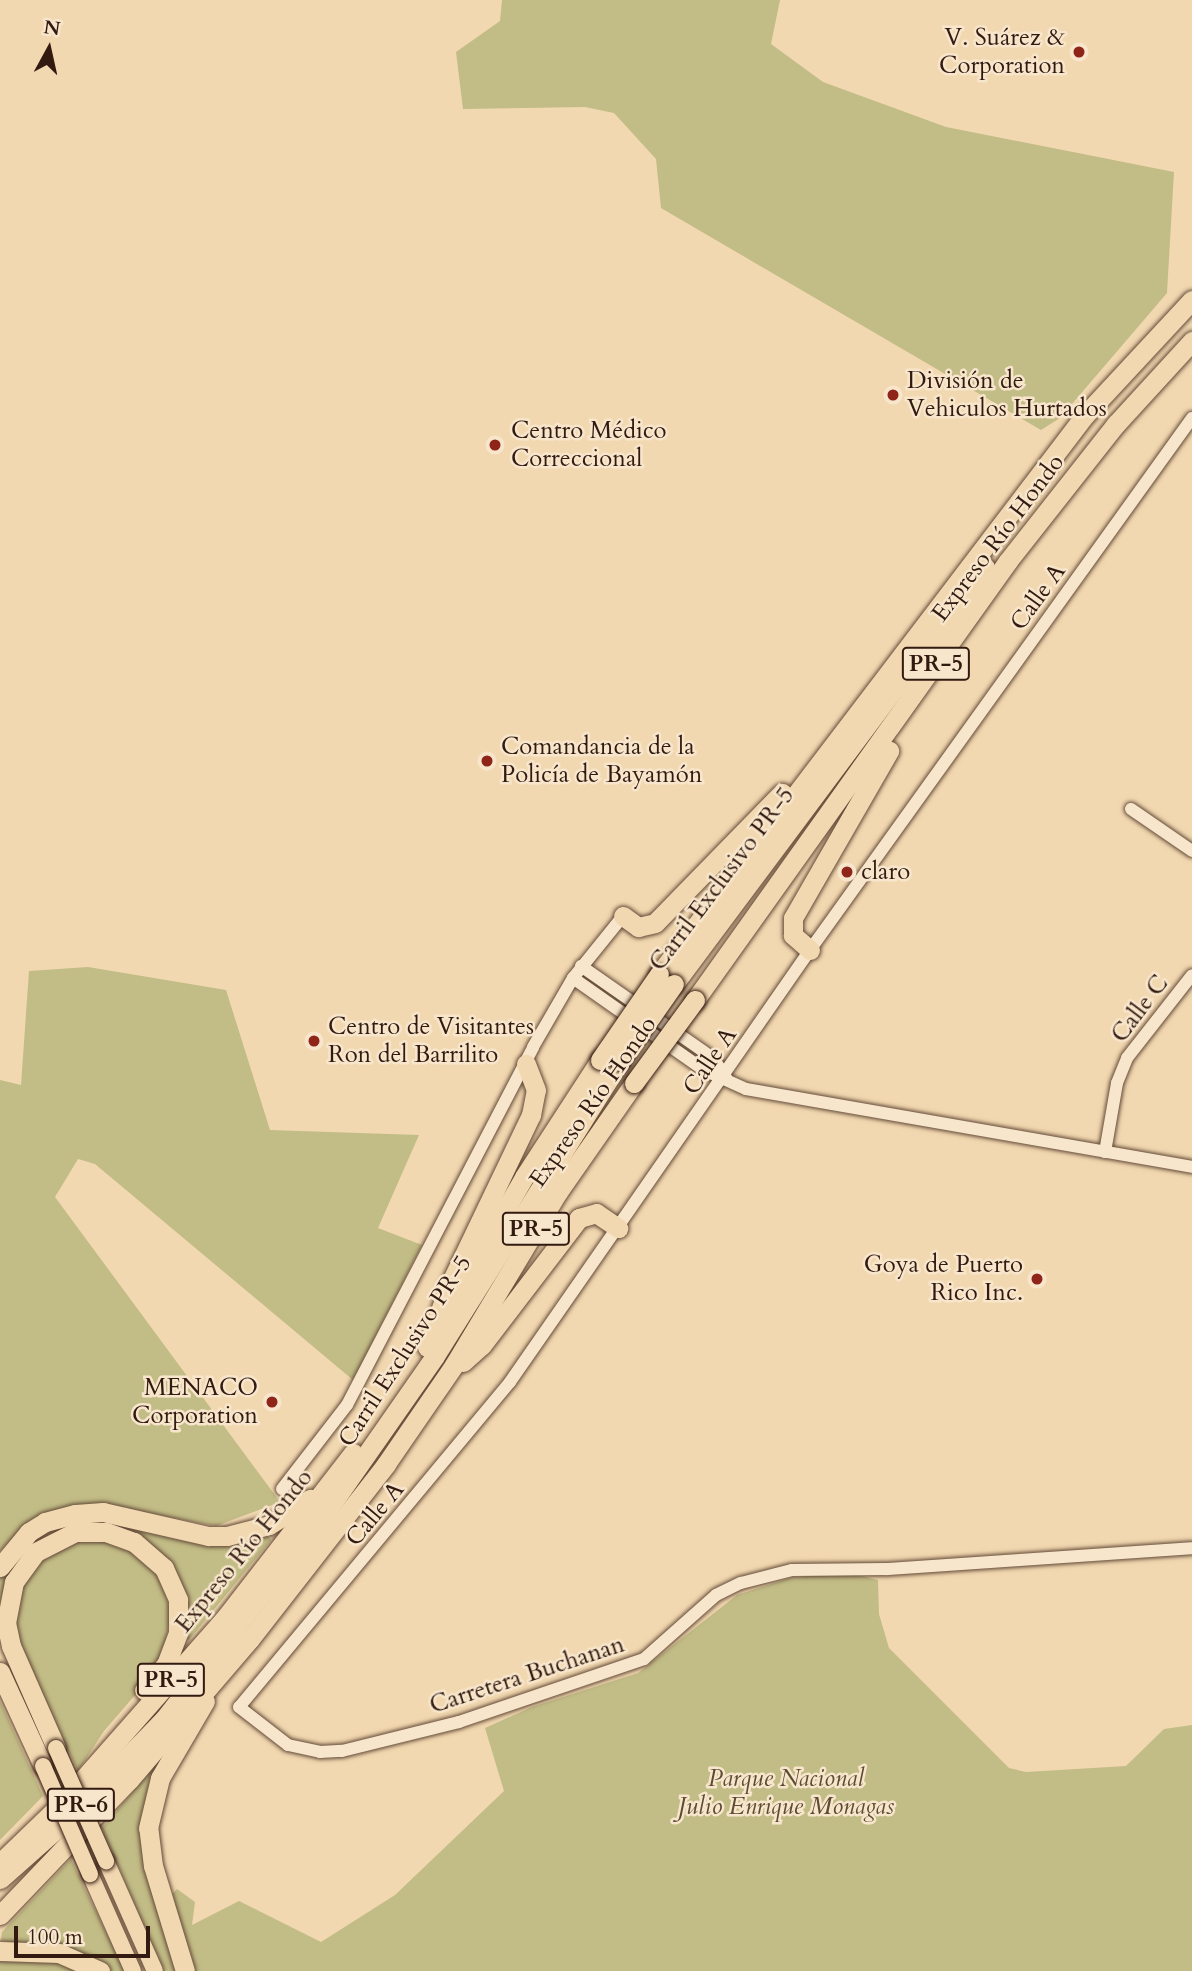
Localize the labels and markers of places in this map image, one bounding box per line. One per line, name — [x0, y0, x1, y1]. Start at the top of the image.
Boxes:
place label: V. Suárez & Corporation — [939, 24, 1065, 80]
marker: V. Suárez & Corporation — [1071, 44, 1087, 60]
place label: División de Vehiculos Hurtados — [907, 367, 1107, 423]
marker: División de Vehiculos Hurtados — [885, 387, 901, 403]
place label: Centro Médico Correccional — [511, 417, 667, 473]
marker: Centro Médico Correccional — [485, 435, 505, 455]
place label: Comandancia de la Policía de Bayamón — [501, 733, 702, 789]
marker: Comandancia de la Policía de Bayamón — [479, 753, 495, 769]
place label: claro — [861, 858, 910, 886]
marker: claro — [839, 864, 855, 880]
place label: Centro de Visitantes Ron del Barrilito — [328, 1013, 534, 1069]
marker: Centro de Visitantes Ron del Barrilito — [306, 1033, 322, 1049]
place label: Goya de Puerto Rico Inc. — [864, 1251, 1023, 1307]
marker: Goya de Puerto Rico Inc. — [1029, 1271, 1045, 1287]
place label: MENACO Corporation — [132, 1374, 258, 1430]
marker: MENACO Corporation — [264, 1394, 280, 1410]

